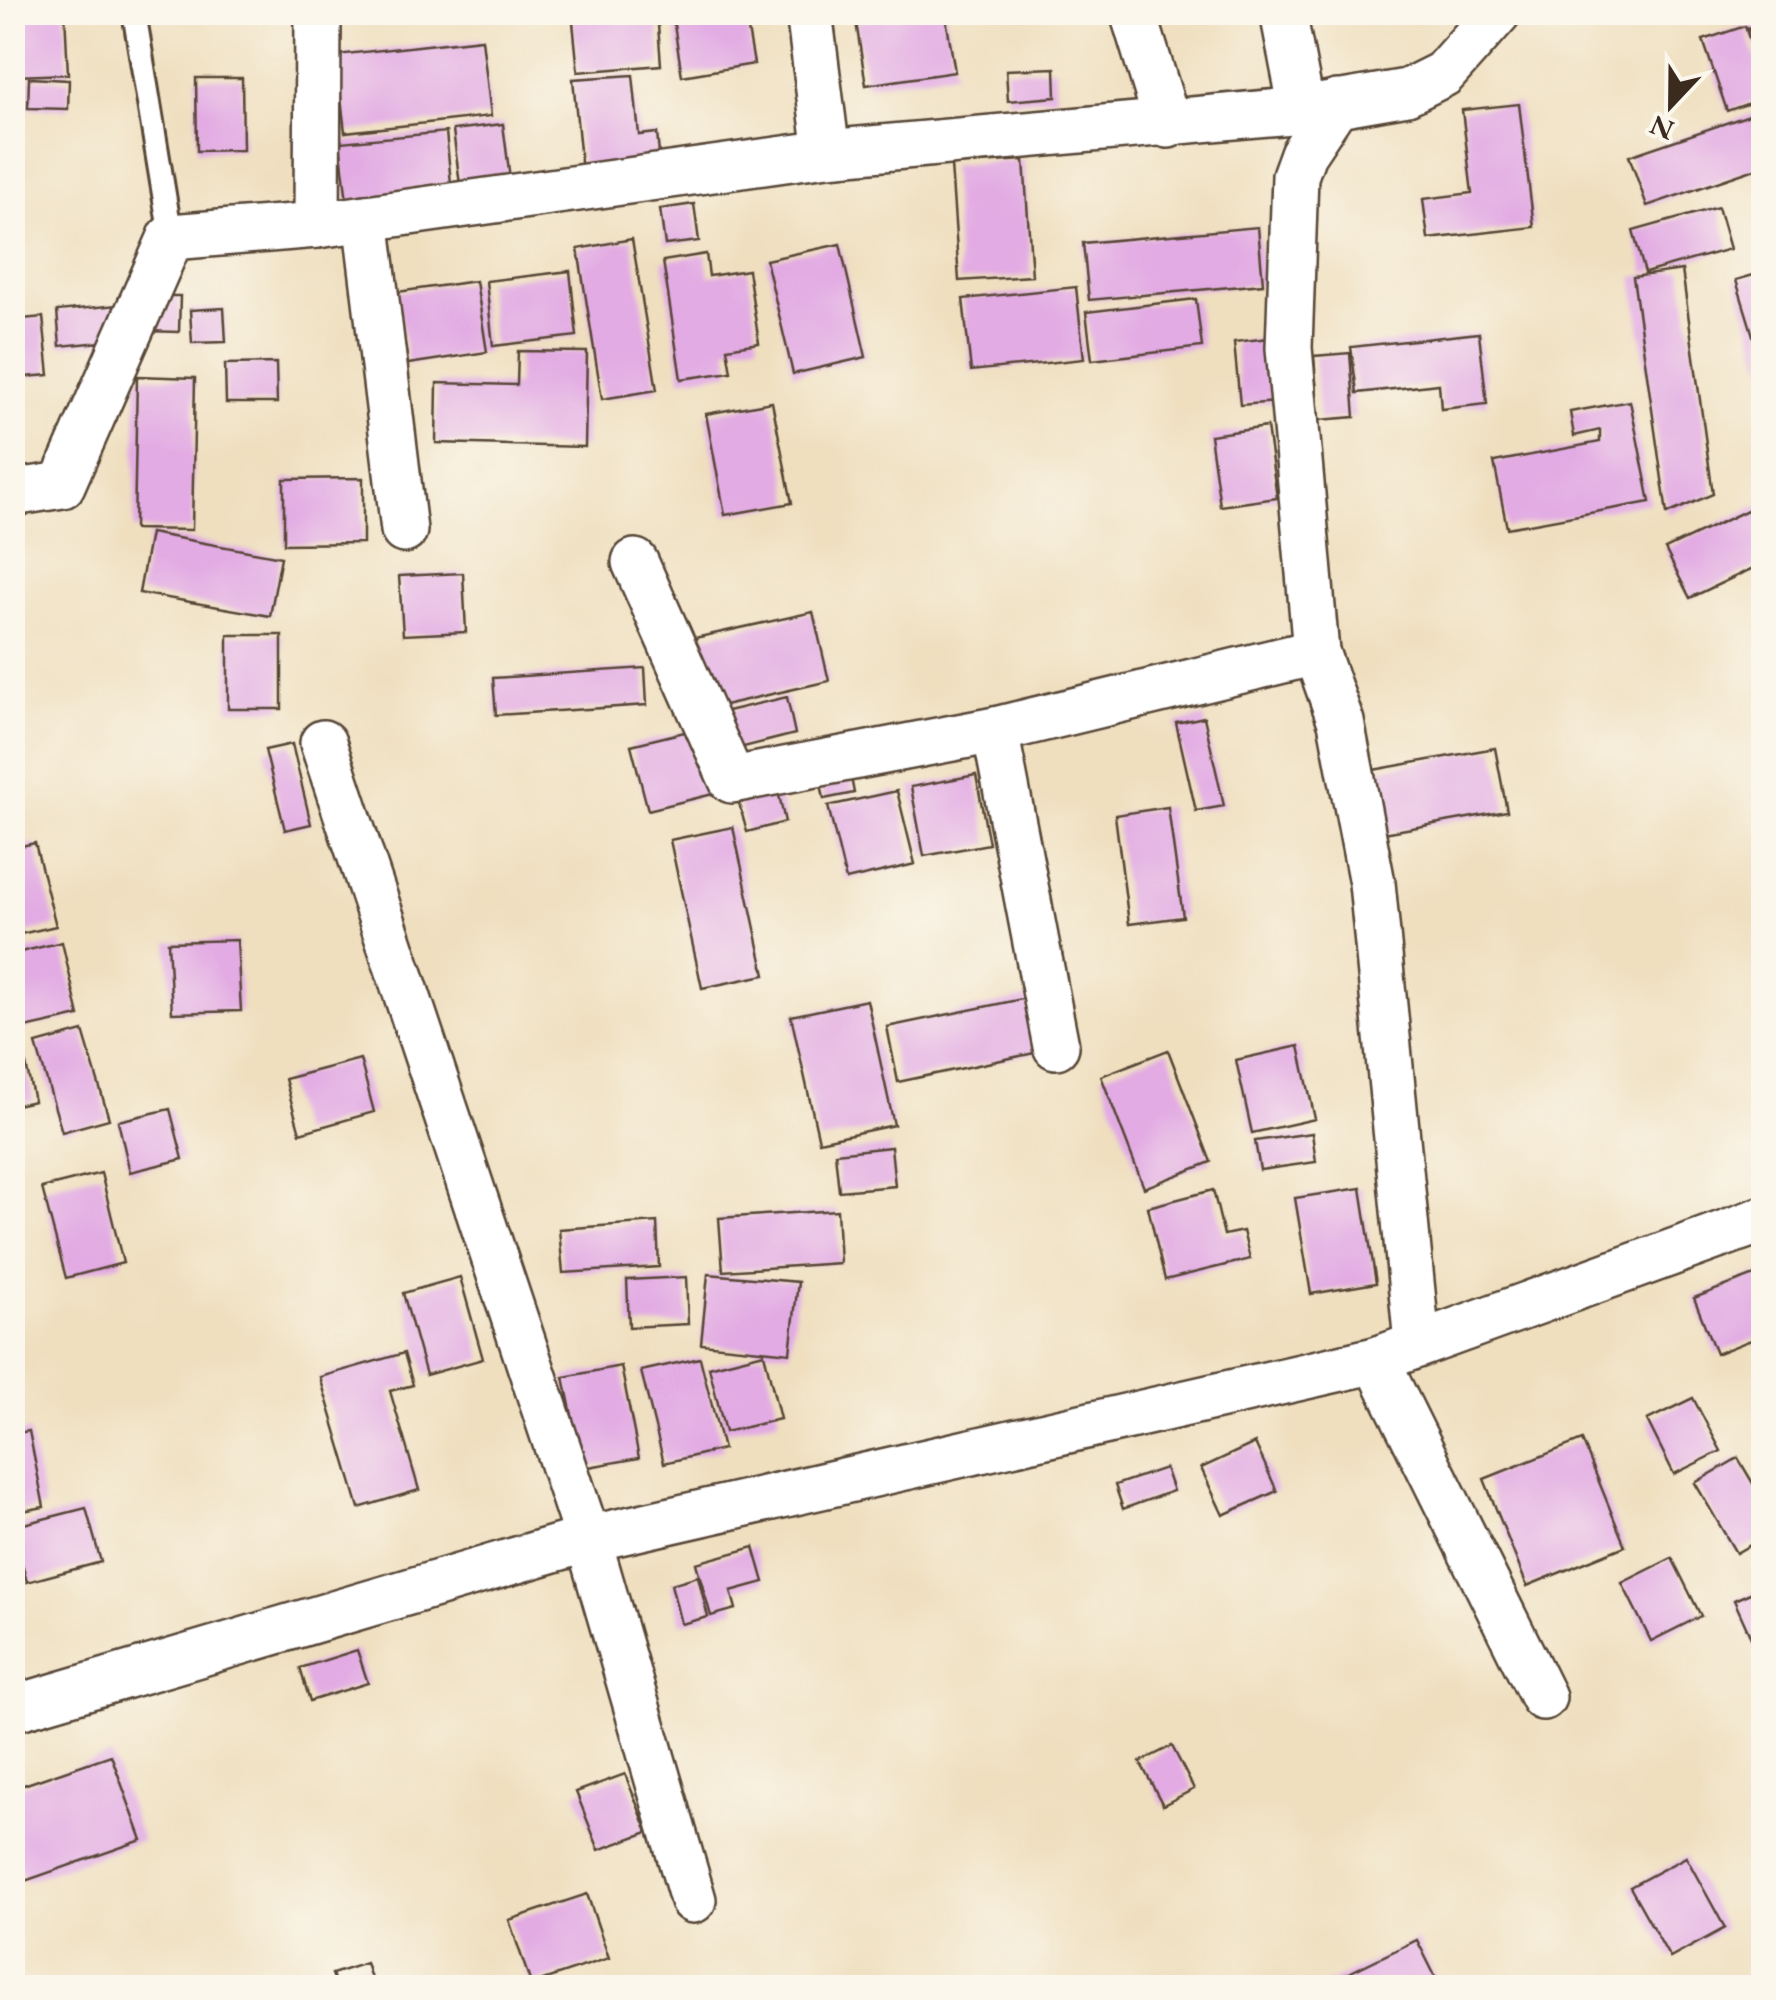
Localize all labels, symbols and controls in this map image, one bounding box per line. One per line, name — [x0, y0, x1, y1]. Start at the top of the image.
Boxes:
north arrow — [1621, 55, 1721, 155]
text: N — [1644, 107, 1679, 149]

